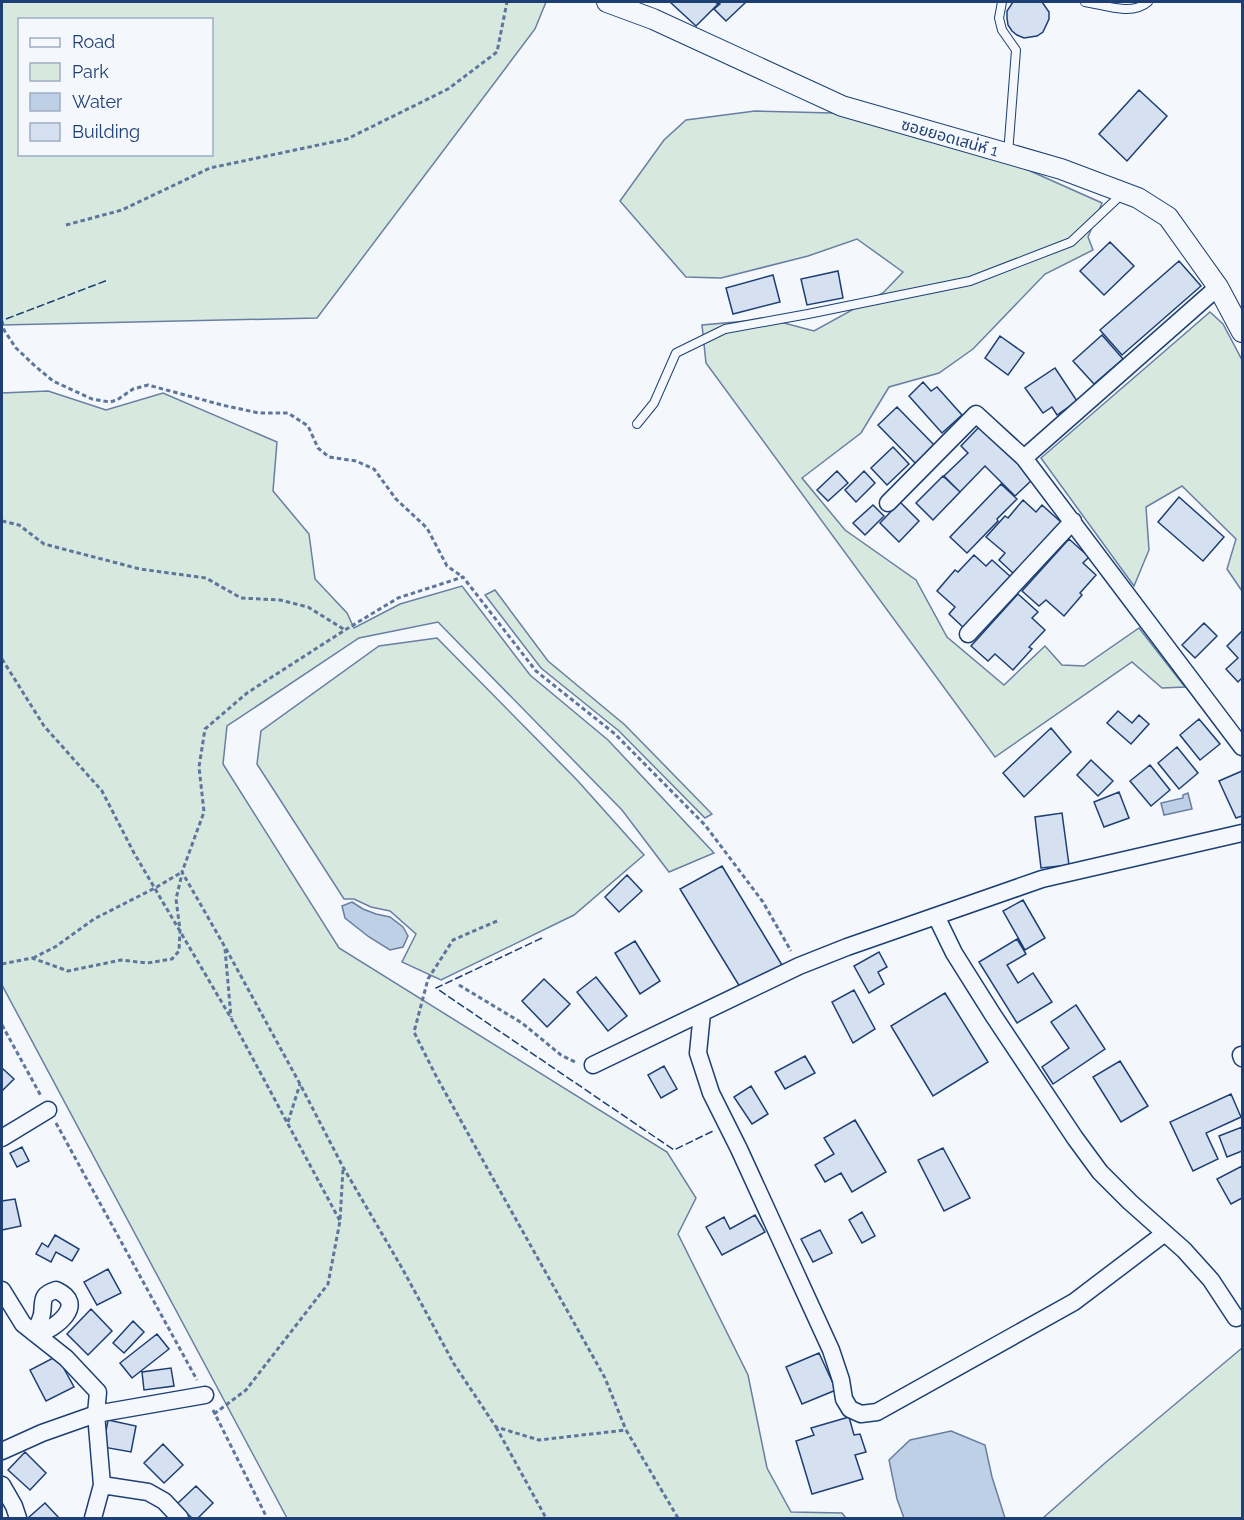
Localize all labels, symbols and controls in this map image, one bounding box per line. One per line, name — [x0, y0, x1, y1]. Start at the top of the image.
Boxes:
legend — [18, 18, 213, 156]
text: Road — [72, 31, 115, 52]
text: Park — [72, 61, 109, 82]
text: Water — [72, 91, 123, 112]
street label: ซอยยอดเสน่ห์ 1 — [899, 115, 1001, 160]
text: Building — [72, 121, 140, 142]

